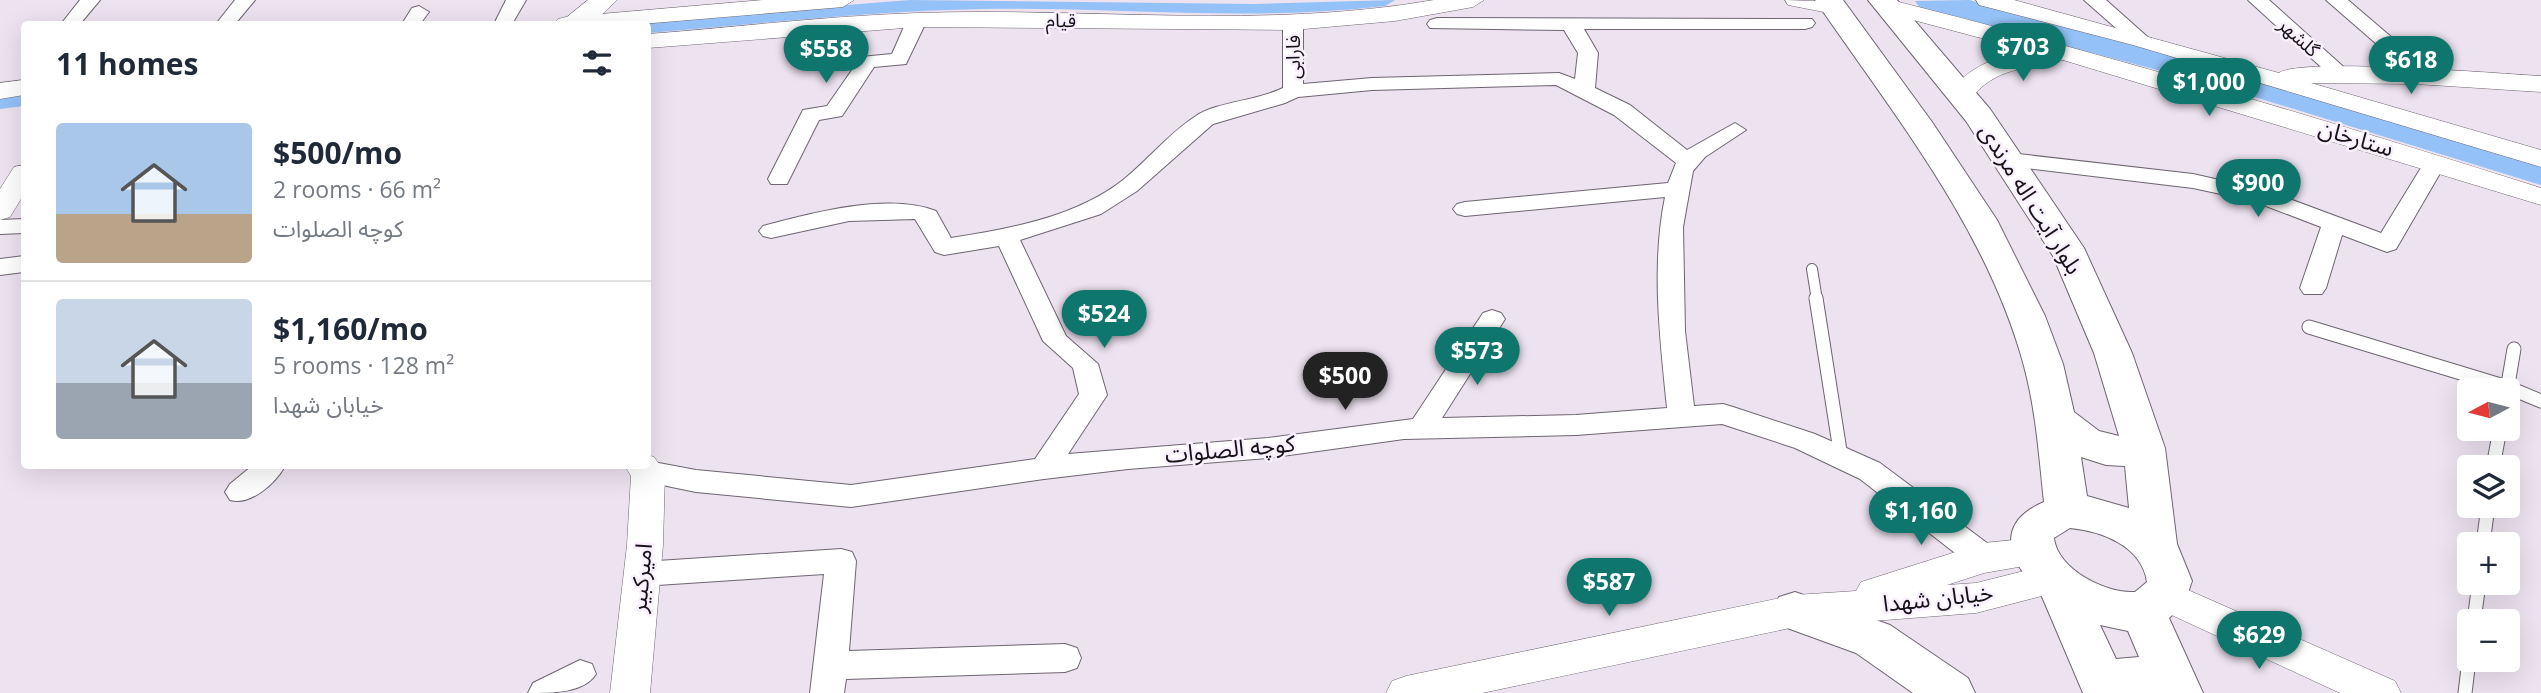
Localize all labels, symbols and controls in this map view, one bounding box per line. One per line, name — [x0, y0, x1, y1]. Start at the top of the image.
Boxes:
street label: قیام — [1046, 7, 1076, 35]
street label: گلشهر — [2272, 11, 2326, 63]
pin: $703 — [1982, 24, 2064, 83]
pin: $558 — [785, 25, 867, 85]
text: $703 — [1997, 30, 2049, 62]
text: $558 — [800, 32, 852, 64]
street label: فارابی — [1280, 35, 1306, 79]
pin: $618 — [2370, 36, 2452, 96]
text: 11 homes — [56, 43, 199, 84]
text: $618 — [2385, 43, 2437, 75]
icon: filters — [578, 44, 616, 82]
pin: $1,000 — [2152, 58, 2266, 118]
text: $1,000 — [2173, 65, 2245, 97]
street label: ستارخان — [2315, 111, 2398, 164]
street label: بلوار آیت اله مرندی — [1973, 117, 2091, 280]
text: $500/mo — [273, 132, 402, 173]
icon: home — [112, 151, 196, 235]
pin: $900 — [2217, 160, 2299, 219]
text: $900 — [2232, 166, 2284, 198]
text: 2 rooms · 66 m² — [273, 173, 441, 205]
text: کوچه الصلوات — [273, 212, 403, 244]
pin: $524 — [1063, 290, 1145, 350]
text: $524 — [1078, 297, 1130, 329]
text: $1,160/mo — [273, 308, 428, 349]
icon: home — [112, 327, 196, 411]
pin: $573 — [1436, 328, 1518, 387]
text: $573 — [1451, 334, 1503, 366]
text: 5 rooms · 128 m² — [273, 349, 454, 381]
pin: $500 — [1304, 352, 1386, 412]
text: $500 — [1319, 359, 1371, 391]
north arrow — [2457, 378, 2520, 441]
map controls — [2457, 378, 2520, 672]
text: خیابان شهدا — [273, 388, 384, 420]
street label: کوچه الصلوات — [1164, 426, 1297, 470]
button: layers — [2457, 455, 2520, 518]
pin: $1,160 — [1864, 488, 1978, 547]
text: $1,160 — [1885, 494, 1957, 526]
button: + — [2457, 532, 2520, 595]
street label: امیرکبیر — [621, 542, 659, 615]
pin: $587 — [1568, 558, 1650, 618]
text: $587 — [1583, 565, 1635, 597]
street label: خیابان شهدا — [1881, 575, 1995, 619]
button: − — [2457, 609, 2520, 672]
pin: $629 — [2218, 612, 2300, 671]
text: $629 — [2233, 618, 2285, 650]

